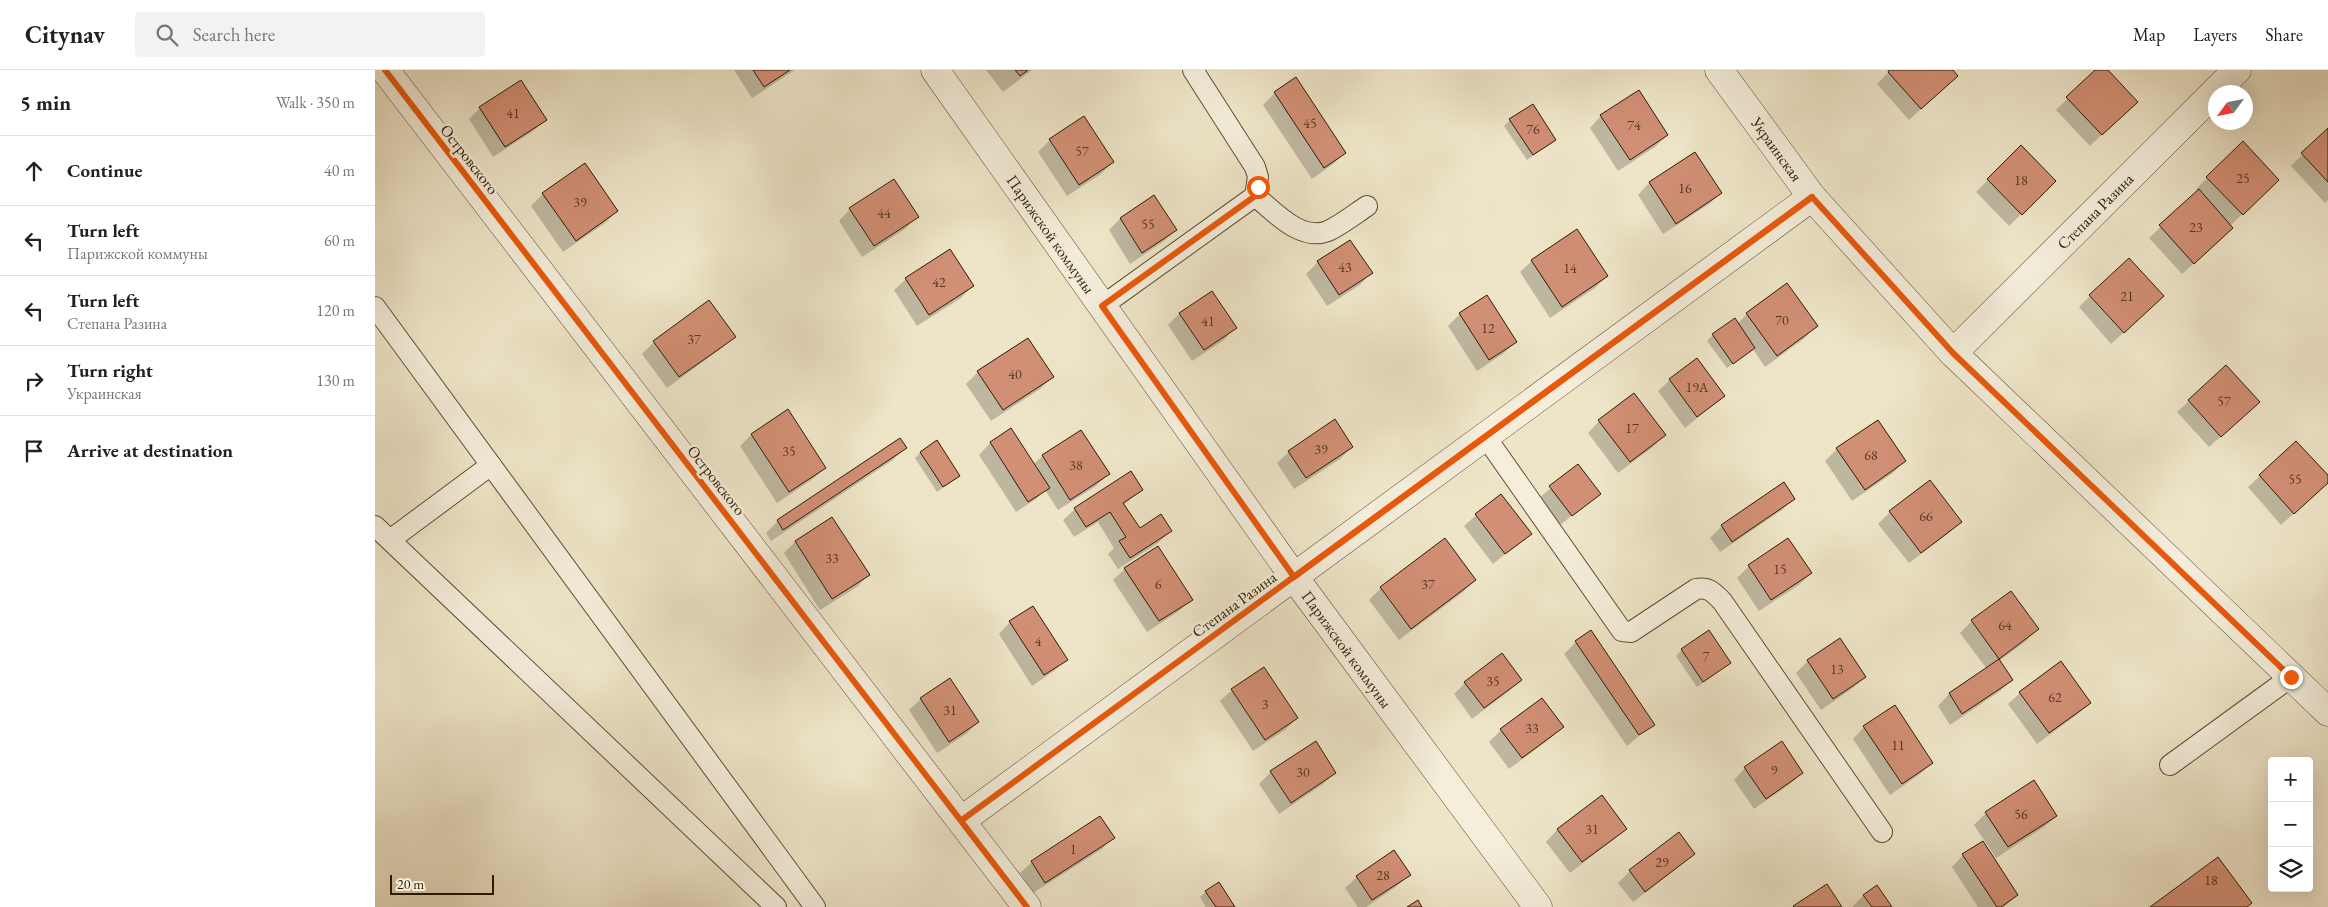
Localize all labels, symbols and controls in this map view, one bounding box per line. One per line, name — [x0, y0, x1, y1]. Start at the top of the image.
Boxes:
search box — [135, 12, 485, 57]
text: Citynav — [25, 19, 105, 50]
icon: search — [153, 21, 181, 49]
text: Search here — [193, 22, 275, 47]
text: Map — [2133, 23, 2165, 46]
text: Layers — [2193, 23, 2237, 46]
text: Share — [2265, 23, 2303, 46]
north arrow — [2208, 85, 2253, 130]
text: 5 min — [20, 89, 71, 116]
text: Walk · 350 m — [276, 92, 355, 113]
house number: 41 — [506, 104, 520, 122]
street label: Украинская — [1746, 112, 1807, 186]
house number: 45 — [1303, 114, 1317, 132]
house number: 74 — [1627, 116, 1641, 134]
street label: Островского — [436, 120, 504, 199]
house number: 76 — [1526, 120, 1540, 138]
house number: 57 — [1075, 142, 1089, 160]
icon: ahead — [20, 157, 48, 185]
text: Continue — [67, 158, 142, 183]
text: 40 m — [324, 160, 355, 181]
street label: Степана Разина — [2053, 168, 2139, 254]
house number: 25 — [2236, 169, 2250, 187]
street label: Парижской коммуны — [1002, 171, 1100, 298]
house number: 18 — [2014, 171, 2028, 189]
route start — [1247, 176, 1270, 199]
house number: 16 — [1678, 179, 1692, 197]
house number: 39 — [573, 193, 587, 211]
house number: 44 — [877, 204, 891, 222]
house number: 55 — [1141, 215, 1155, 233]
text: Turn left — [67, 218, 139, 243]
house number: 23 — [2189, 218, 2203, 236]
icon: left — [20, 227, 48, 255]
text: 60 m — [324, 230, 355, 251]
text: Парижской коммуны — [67, 243, 208, 264]
house number: 43 — [1338, 258, 1352, 276]
house number: 14 — [1563, 259, 1577, 277]
house number: 42 — [932, 273, 946, 291]
house number: 21 — [2120, 287, 2134, 305]
text: Turn left — [67, 288, 139, 313]
icon: left — [20, 297, 48, 325]
text: 120 m — [316, 300, 355, 321]
house number: 70 — [1775, 311, 1789, 329]
house number: 41 — [1201, 312, 1215, 330]
text: Степана Разина — [67, 313, 167, 334]
house number: 12 — [1481, 319, 1495, 337]
house number: 37 — [687, 330, 701, 348]
text: Turn right — [67, 358, 153, 383]
house number: 40 — [1008, 365, 1022, 383]
icon: right — [20, 367, 48, 395]
text: 130 m — [316, 370, 355, 391]
house number: 19А — [1685, 378, 1709, 396]
text: Украинская — [67, 383, 142, 404]
house number: 57 — [2217, 392, 2231, 410]
house number: 17 — [1625, 419, 1639, 437]
icon: arrive — [20, 437, 48, 465]
text: Arrive at destination — [67, 438, 233, 463]
house number: 39 — [1314, 440, 1328, 458]
street label: Островского — [683, 441, 751, 520]
house number: 35 — [782, 442, 796, 460]
house number: 68 — [1864, 446, 1878, 464]
house number: 38 — [1069, 456, 1083, 474]
house number: 55 — [2288, 470, 2302, 488]
house number: 66 — [1919, 507, 1933, 525]
house number: 33 — [825, 549, 839, 567]
house number: 15 — [1773, 560, 1787, 578]
street label: Степана Разина — [1188, 566, 1281, 642]
house number: 6 — [1155, 575, 1162, 593]
house number: 37 — [1421, 575, 1435, 593]
street label: Парижской коммуны — [1297, 586, 1397, 713]
house number: 64 — [1998, 616, 2012, 634]
house number: 4 — [1035, 632, 1042, 650]
house number: 7 — [1703, 647, 1710, 665]
house number: 13 — [1830, 660, 1844, 678]
route end — [2280, 666, 2303, 689]
house number: 35 — [1486, 672, 1500, 690]
house number: 62 — [2048, 688, 2062, 706]
house number: 3 — [1262, 695, 1269, 713]
house number: 31 — [943, 701, 957, 719]
house number: 33 — [1525, 719, 1539, 737]
house number: 11 — [1891, 736, 1905, 754]
map controls — [2268, 757, 2313, 892]
button: + — [2268, 757, 2313, 802]
house number: 9 — [1771, 761, 1778, 779]
house number: 30 — [1296, 763, 1310, 781]
button: − — [2268, 802, 2313, 847]
house number: 56 — [2014, 805, 2028, 823]
house number: 31 — [1585, 820, 1599, 838]
house number: 1 — [1070, 840, 1076, 858]
button: layers — [2268, 847, 2313, 892]
house number: 29 — [1655, 853, 1669, 871]
house number: 28 — [1376, 866, 1390, 884]
house number: 18 — [2204, 871, 2218, 889]
scale bar — [390, 872, 494, 895]
text: 20 m — [397, 875, 424, 893]

